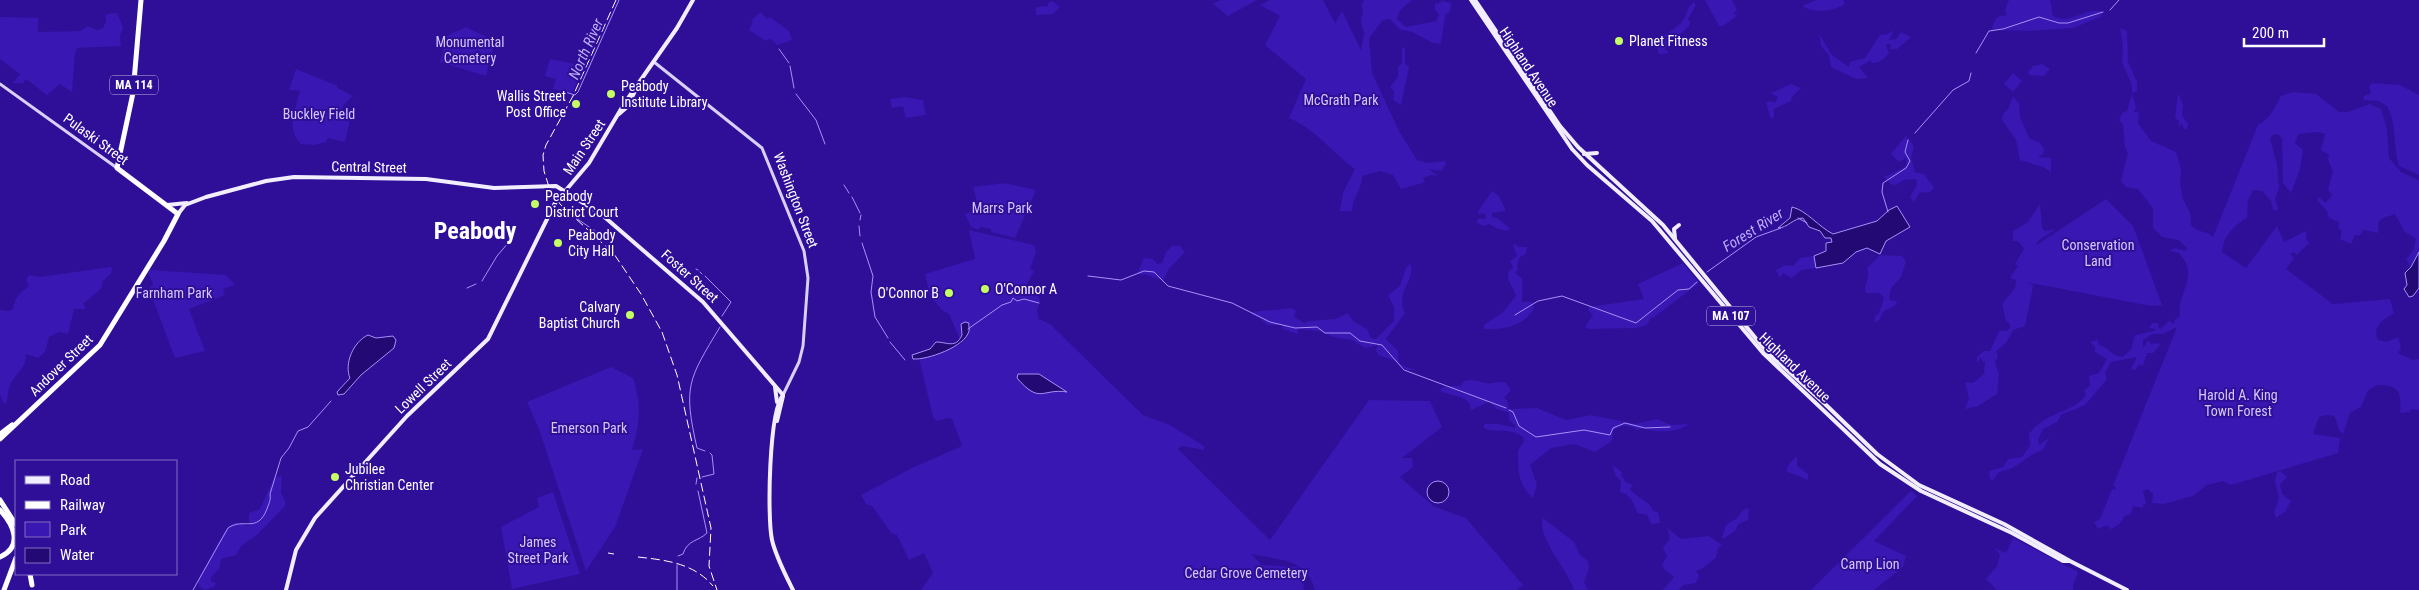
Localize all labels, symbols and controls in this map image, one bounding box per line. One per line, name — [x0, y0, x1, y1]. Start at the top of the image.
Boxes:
water label: North River — [565, 15, 608, 82]
scale bar — [2244, 15, 2324, 47]
street label: Highland Avenue — [1496, 24, 1562, 110]
text: 200 m — [2252, 24, 2289, 42]
place label: Planet Fitness — [1629, 33, 1708, 49]
park label: Monumental Cemetery — [435, 34, 505, 66]
marker: Planet Fitness — [1613, 35, 1625, 47]
road number: MA 114 — [110, 76, 158, 94]
place label: Peabody Institute Library — [621, 78, 708, 110]
place label: Wallis Street Post Office — [497, 88, 566, 120]
marker: Peabody Institute Library — [605, 88, 617, 100]
park label: McGrath Park — [1303, 92, 1379, 108]
marker: Wallis Street Post Office — [570, 98, 582, 110]
park label: Buckley Field — [283, 106, 355, 122]
street label: Pulaski Street — [60, 110, 132, 168]
street label: Main Street — [560, 116, 608, 178]
street label: Washington Street — [770, 150, 822, 250]
street label: Central Street — [331, 158, 407, 176]
place label: Peabody District Court — [545, 188, 619, 220]
marker: Peabody District Court — [529, 198, 541, 210]
park label: Marrs Park — [972, 200, 1033, 216]
water label: Forest River — [1719, 204, 1787, 256]
district label: Peabody — [434, 217, 517, 245]
place label: Peabody City Hall — [568, 227, 616, 259]
marker: Peabody City Hall — [552, 237, 564, 249]
park label: Conservation Land — [2062, 237, 2134, 269]
street label: Foster Street — [658, 246, 722, 306]
place label: O'Connor A — [995, 281, 1057, 297]
marker: O'Connor A — [979, 283, 991, 295]
park label: Farnham Park — [136, 285, 213, 301]
place label: O'Connor B — [877, 285, 939, 301]
marker: O'Connor B — [943, 287, 955, 299]
place label: Calvary Baptist Church — [539, 299, 620, 331]
road number: MA 107 — [1707, 306, 1755, 326]
marker: Calvary Baptist Church — [624, 309, 636, 321]
street label: Highland Avenue — [1756, 329, 1834, 405]
street label: Andover Street — [26, 331, 96, 399]
street label: Lowell Street — [392, 355, 454, 417]
park label: Harold A. King Town Forest — [2198, 387, 2278, 419]
park label: Emerson Park — [551, 420, 628, 436]
legend — [15, 460, 178, 575]
place label: Jubilee Christian Center — [345, 461, 434, 493]
text: Road — [60, 471, 90, 489]
marker: Jubilee Christian Center — [329, 471, 341, 483]
text: Railway — [60, 496, 105, 514]
text: Park — [60, 521, 87, 539]
park label: James Street Park — [508, 534, 569, 566]
text: Water — [60, 546, 95, 564]
park label: Camp Lion — [1841, 556, 1899, 572]
park label: Cedar Grove Cemetery — [1184, 565, 1308, 581]

